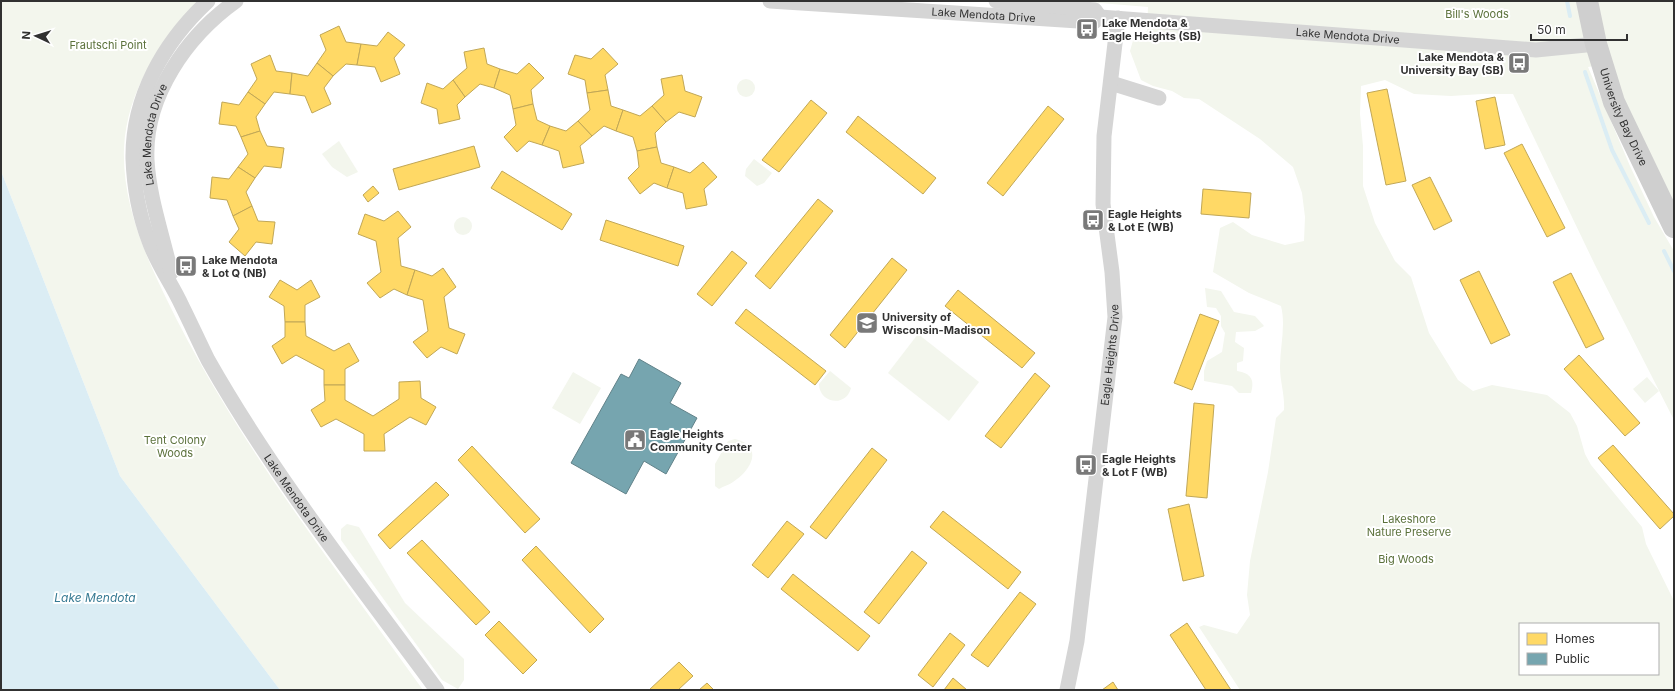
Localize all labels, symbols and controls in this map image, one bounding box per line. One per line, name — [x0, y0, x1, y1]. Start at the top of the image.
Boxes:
street label: Lake Mendota Drive — [931, 4, 1036, 25]
park label: Bill's Woods — [1445, 7, 1509, 21]
north arrow — [16, 16, 56, 56]
bus stop icon: Lake Mendota & Eagle Heights (SB) — [1074, 16, 1100, 42]
place label: Lake Mendota & Eagle Heights (SB) — [1102, 16, 1201, 43]
scale bar — [1531, 16, 1627, 42]
text: 50 m — [1537, 22, 1566, 37]
street label: Lake Mendota Drive — [1295, 25, 1400, 47]
text: N — [19, 31, 33, 40]
park label: Frautschi Point — [69, 38, 147, 52]
place label: Lake Mendota & University Bay (SB) — [1401, 50, 1505, 77]
bus stop icon: Lake Mendota & University Bay (SB) — [1506, 50, 1532, 76]
street label: University Bay Drive — [1597, 66, 1651, 168]
street label: Lake Mendota Drive — [140, 81, 170, 187]
bus stop icon: Eagle Heights & Lot E (WB) — [1080, 207, 1106, 233]
place label: Eagle Heights & Lot E (WB) — [1108, 207, 1182, 234]
bus stop icon: Lake Mendota & Lot Q (NB) — [173, 253, 199, 279]
place label: Lake Mendota & Lot Q (NB) — [202, 253, 278, 280]
street label: Eagle Heights Drive — [1098, 304, 1122, 406]
school or university icon: University of Wisconsin-Madison — [854, 310, 880, 336]
place label: University of Wisconsin-Madison — [882, 310, 990, 337]
public building icon: Eagle Heights Community Center — [622, 427, 648, 453]
place label: Eagle Heights Community Center — [650, 427, 752, 454]
park label: Tent Colony Woods — [144, 433, 206, 460]
street label: Lake Mendota Drive — [261, 451, 332, 545]
bus stop icon: Eagle Heights & Lot F (WB) — [1073, 452, 1099, 478]
place label: Eagle Heights & Lot F (WB) — [1102, 452, 1176, 479]
park label: Lakeshore Nature Preserve — [1367, 512, 1451, 539]
park label: Big Woods — [1378, 552, 1434, 566]
water label: Lake Mendota — [54, 590, 136, 605]
legend — [1519, 623, 1659, 675]
text: Homes — [1555, 631, 1595, 646]
text: Public — [1555, 651, 1590, 666]

